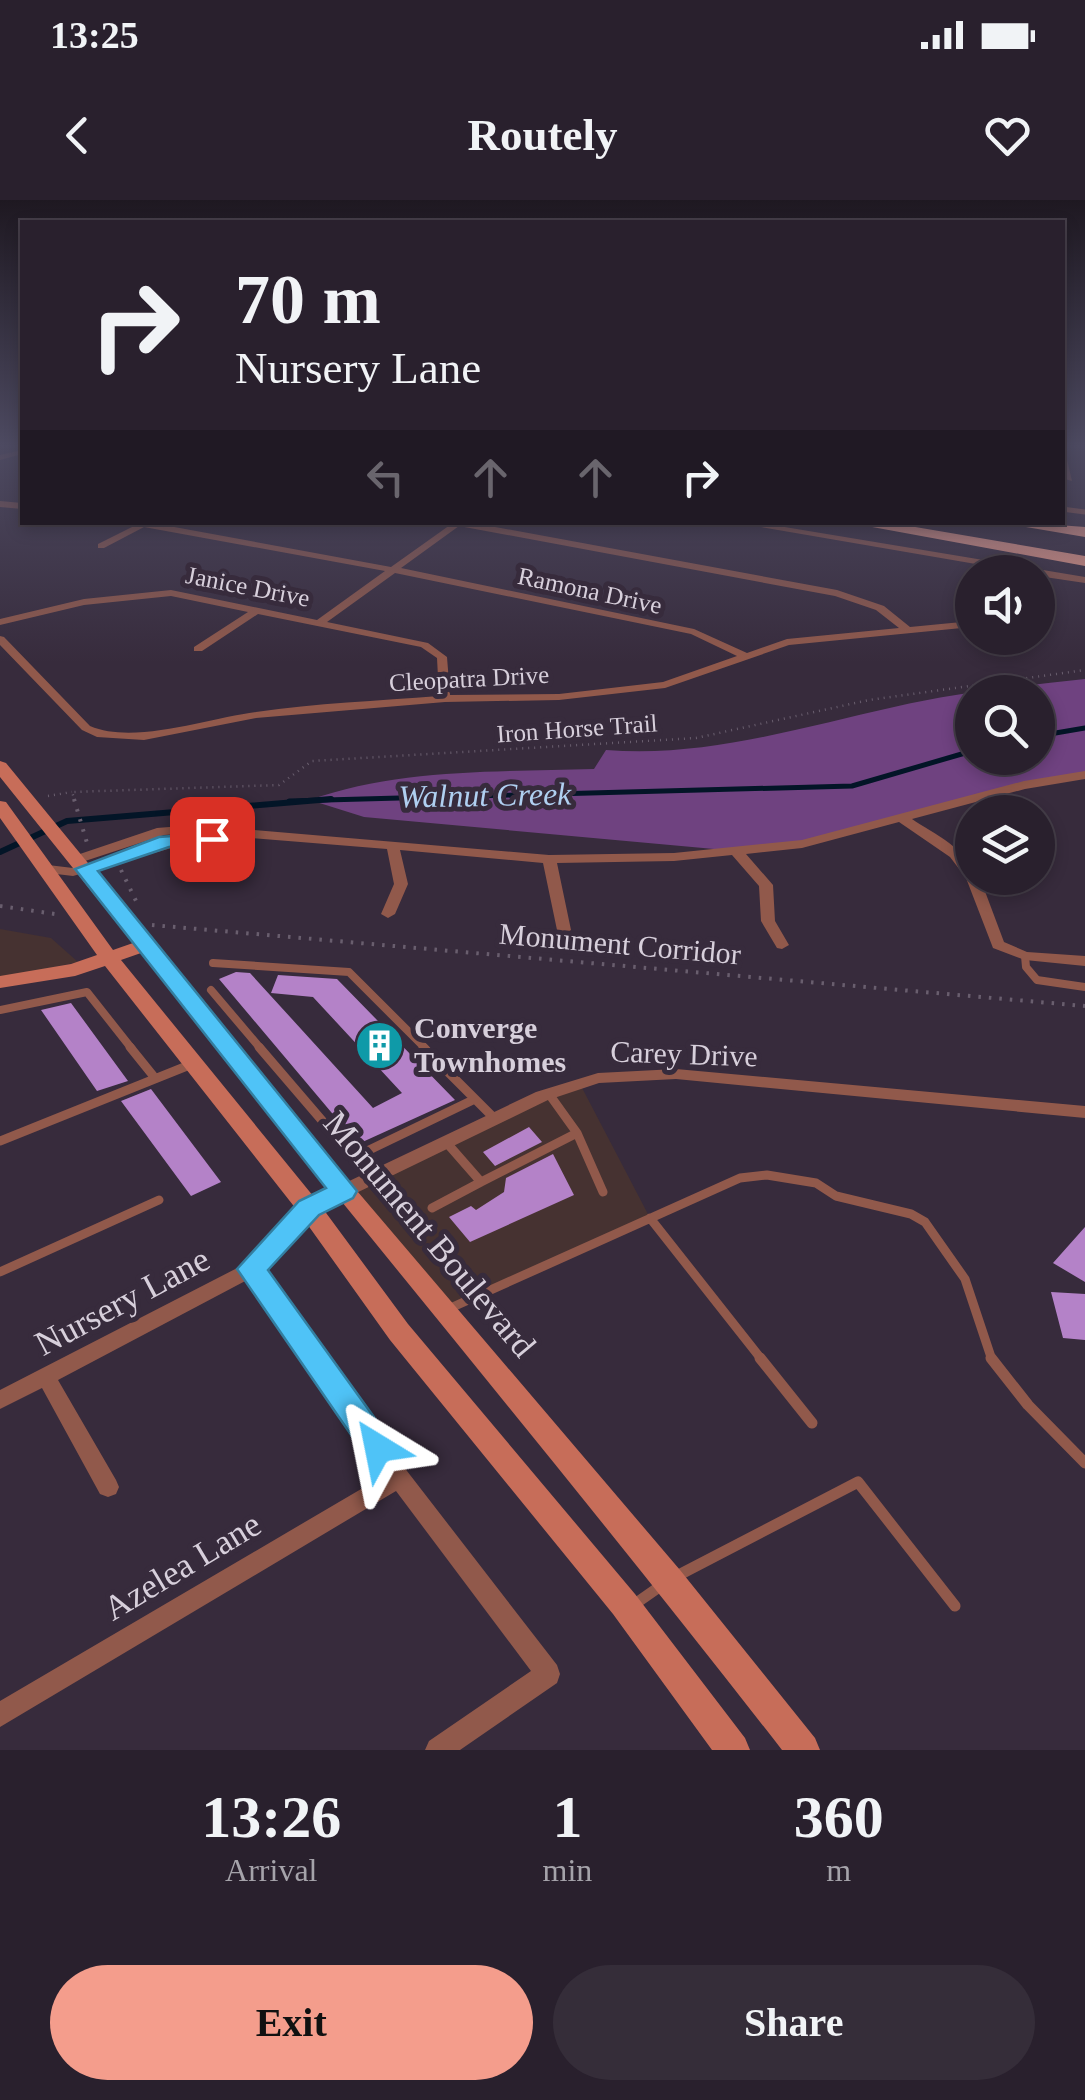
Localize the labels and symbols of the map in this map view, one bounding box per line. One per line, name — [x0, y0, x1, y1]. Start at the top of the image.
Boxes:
street label: Janice Drive — [184, 561, 312, 612]
street label: Ramona Drive — [515, 562, 664, 619]
street label: Cleopatra Drive — [388, 661, 550, 696]
street label: Iron Horse Trail — [496, 709, 658, 748]
water label: Walnut Creek — [398, 775, 572, 815]
pin — [170, 797, 255, 882]
street label: Monument Corridor — [498, 916, 742, 971]
place label: Converge Townhomes — [414, 1011, 566, 1078]
building icon: Converge Townhomes — [353, 1019, 405, 1071]
street label: Carey Drive — [610, 1034, 758, 1073]
street label: Monument Boulevard — [316, 1104, 544, 1365]
street label: Nursery Lane — [29, 1239, 216, 1364]
position arrow — [326, 1396, 430, 1500]
street label: Azelea Lane — [97, 1504, 268, 1628]

